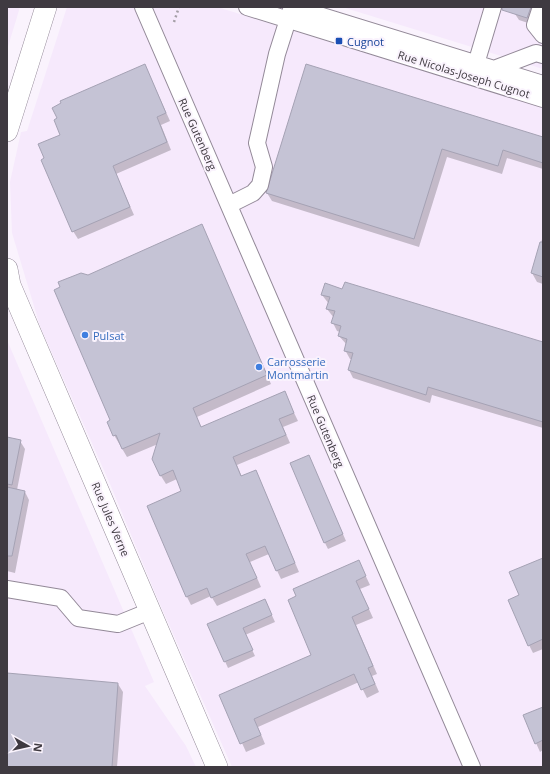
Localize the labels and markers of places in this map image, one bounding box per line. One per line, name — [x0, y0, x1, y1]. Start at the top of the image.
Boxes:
place label: Cugnot — [347, 34, 384, 49]
marker: Cugnot — [334, 36, 344, 46]
place label: Pulsat — [93, 328, 124, 343]
marker: Pulsat — [80, 330, 90, 340]
place label: Carrosserie Montmartin — [267, 354, 328, 382]
marker: Carrosserie Montmartin — [254, 362, 264, 372]

